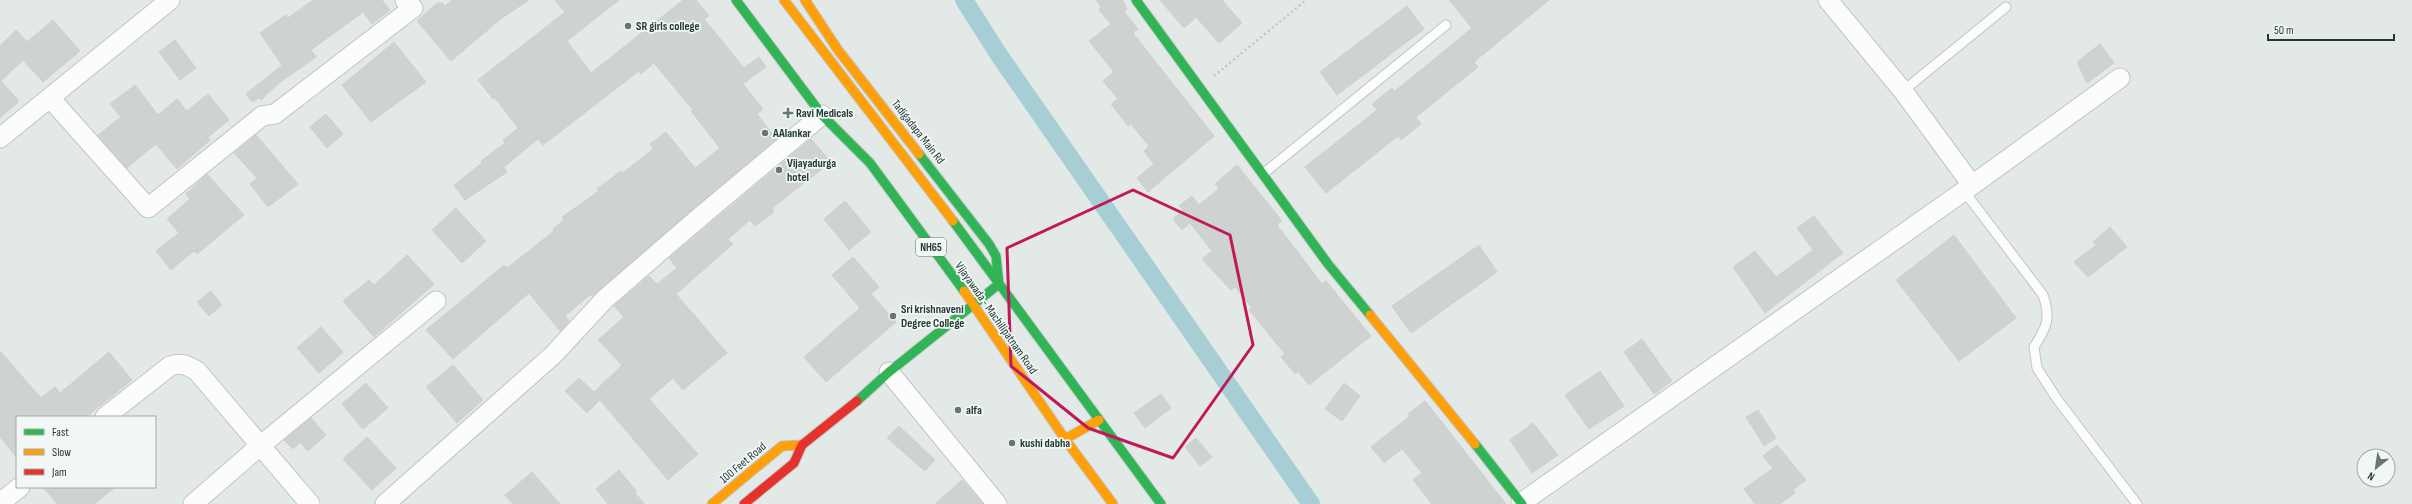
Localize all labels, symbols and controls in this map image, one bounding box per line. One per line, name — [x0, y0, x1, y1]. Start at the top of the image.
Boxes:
scale bar — [2268, 16, 2394, 42]
place label: SR girls college — [636, 19, 700, 34]
marker: SR girls college — [623, 21, 633, 31]
text: 50 m — [2274, 23, 2294, 38]
street label: Tadigadapa Main Rd — [888, 97, 948, 167]
place label: Ravi Medicals — [796, 106, 854, 121]
marker: Ravi Medicals — [783, 108, 793, 118]
place label: AAlankar — [772, 126, 811, 141]
marker: AAlankar — [760, 128, 770, 138]
place label: Vijayadurga hotel — [787, 156, 836, 185]
marker: Vijayadurga hotel — [774, 165, 784, 175]
road number: NH65 — [916, 238, 946, 256]
street label: Vijayawada - Machilipatnam Road — [952, 259, 1040, 377]
place label: Sri krishnaveni Degree College — [901, 302, 965, 331]
marker: Sri krishnaveni Degree College — [888, 311, 898, 321]
place label: alfa — [966, 403, 982, 418]
marker: alfa — [953, 405, 963, 415]
legend — [16, 416, 156, 488]
text: Fast — [52, 425, 69, 440]
place label: kushi dabha — [1020, 436, 1070, 451]
marker: kushi dabha — [1007, 438, 1017, 448]
street label: 100 Feet Road — [717, 439, 769, 487]
text: Slow — [52, 445, 71, 460]
north arrow — [2356, 448, 2396, 488]
text: Jam — [51, 465, 67, 480]
text: N — [2365, 469, 2377, 483]

